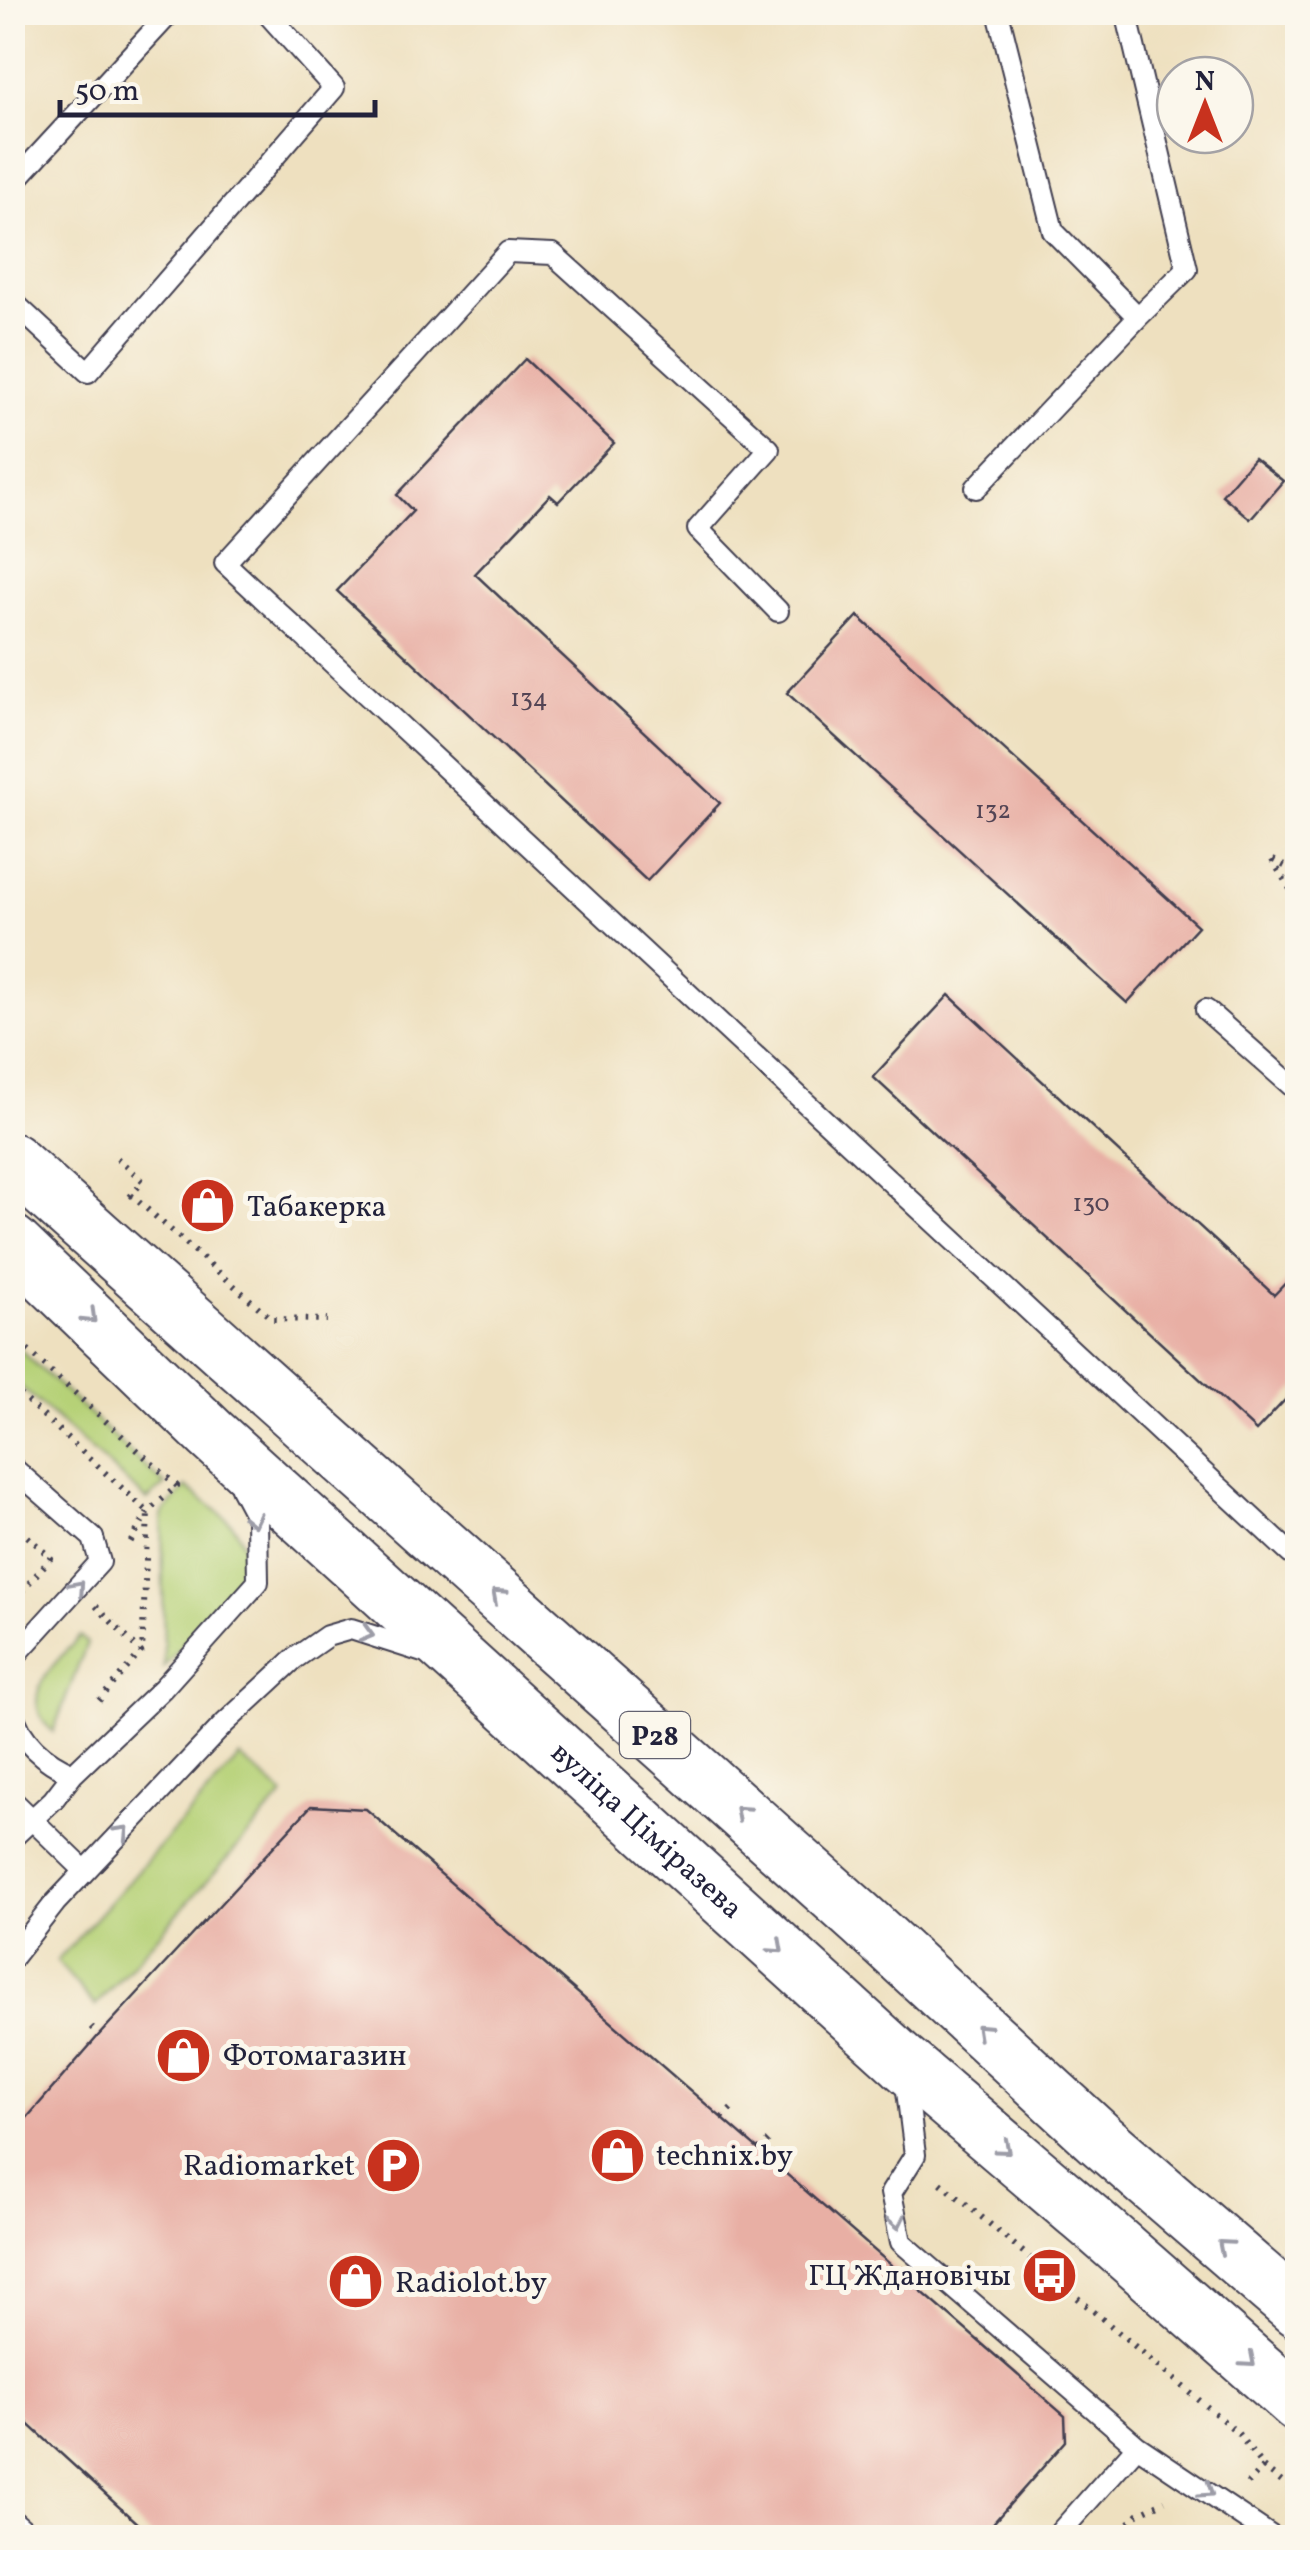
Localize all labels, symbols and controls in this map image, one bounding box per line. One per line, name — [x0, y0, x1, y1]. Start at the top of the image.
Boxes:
scale bar — [60, 55, 375, 117]
north arrow — [1155, 55, 1255, 155]
text: N — [1195, 63, 1215, 102]
text: 50 m — [75, 71, 139, 113]
house number: 134 — [510, 682, 548, 717]
house number: 132 — [975, 794, 1011, 829]
shop icon: Табакерка — [178, 1176, 238, 1236]
place label: Табакерка — [247, 1187, 386, 1229]
house number: 130 — [1072, 1187, 1110, 1222]
one-way arrow — [79, 1305, 97, 1323]
one-way arrow — [241, 1512, 262, 1529]
one-way arrow — [66, 1580, 84, 1599]
one-way arrow — [491, 1589, 510, 1607]
one-way arrow — [357, 1623, 375, 1644]
road number: Р28 — [620, 1712, 690, 1758]
street label: вуліца Ціміразева — [541, 1733, 751, 1930]
one-way arrow — [734, 1805, 753, 1823]
one-way arrow — [111, 1825, 129, 1844]
one-way arrow — [765, 1935, 784, 1953]
one-way arrow — [975, 2024, 993, 2042]
shop icon: Фотомагазин — [154, 2025, 214, 2085]
place label: Фотомагазин — [223, 2036, 407, 2078]
shop icon: technix.by — [587, 2125, 647, 2185]
parking icon: Radiomarket — [364, 2135, 424, 2195]
place label: technix.by — [656, 2136, 793, 2178]
one-way arrow — [993, 2136, 1011, 2154]
place label: Radiomarket — [183, 2146, 355, 2188]
one-way arrow — [885, 2213, 906, 2230]
one-way arrow — [1217, 2240, 1236, 2258]
bus stop icon: ГЦ Ждановічы — [1020, 2245, 1080, 2305]
shop icon: Radiolot.by — [326, 2252, 386, 2312]
place label: ГЦ Ждановічы — [808, 2256, 1011, 2298]
place label: Radiolot.by — [395, 2263, 547, 2305]
one-way arrow — [1237, 2350, 1256, 2368]
one-way arrow — [1196, 2478, 1214, 2497]

